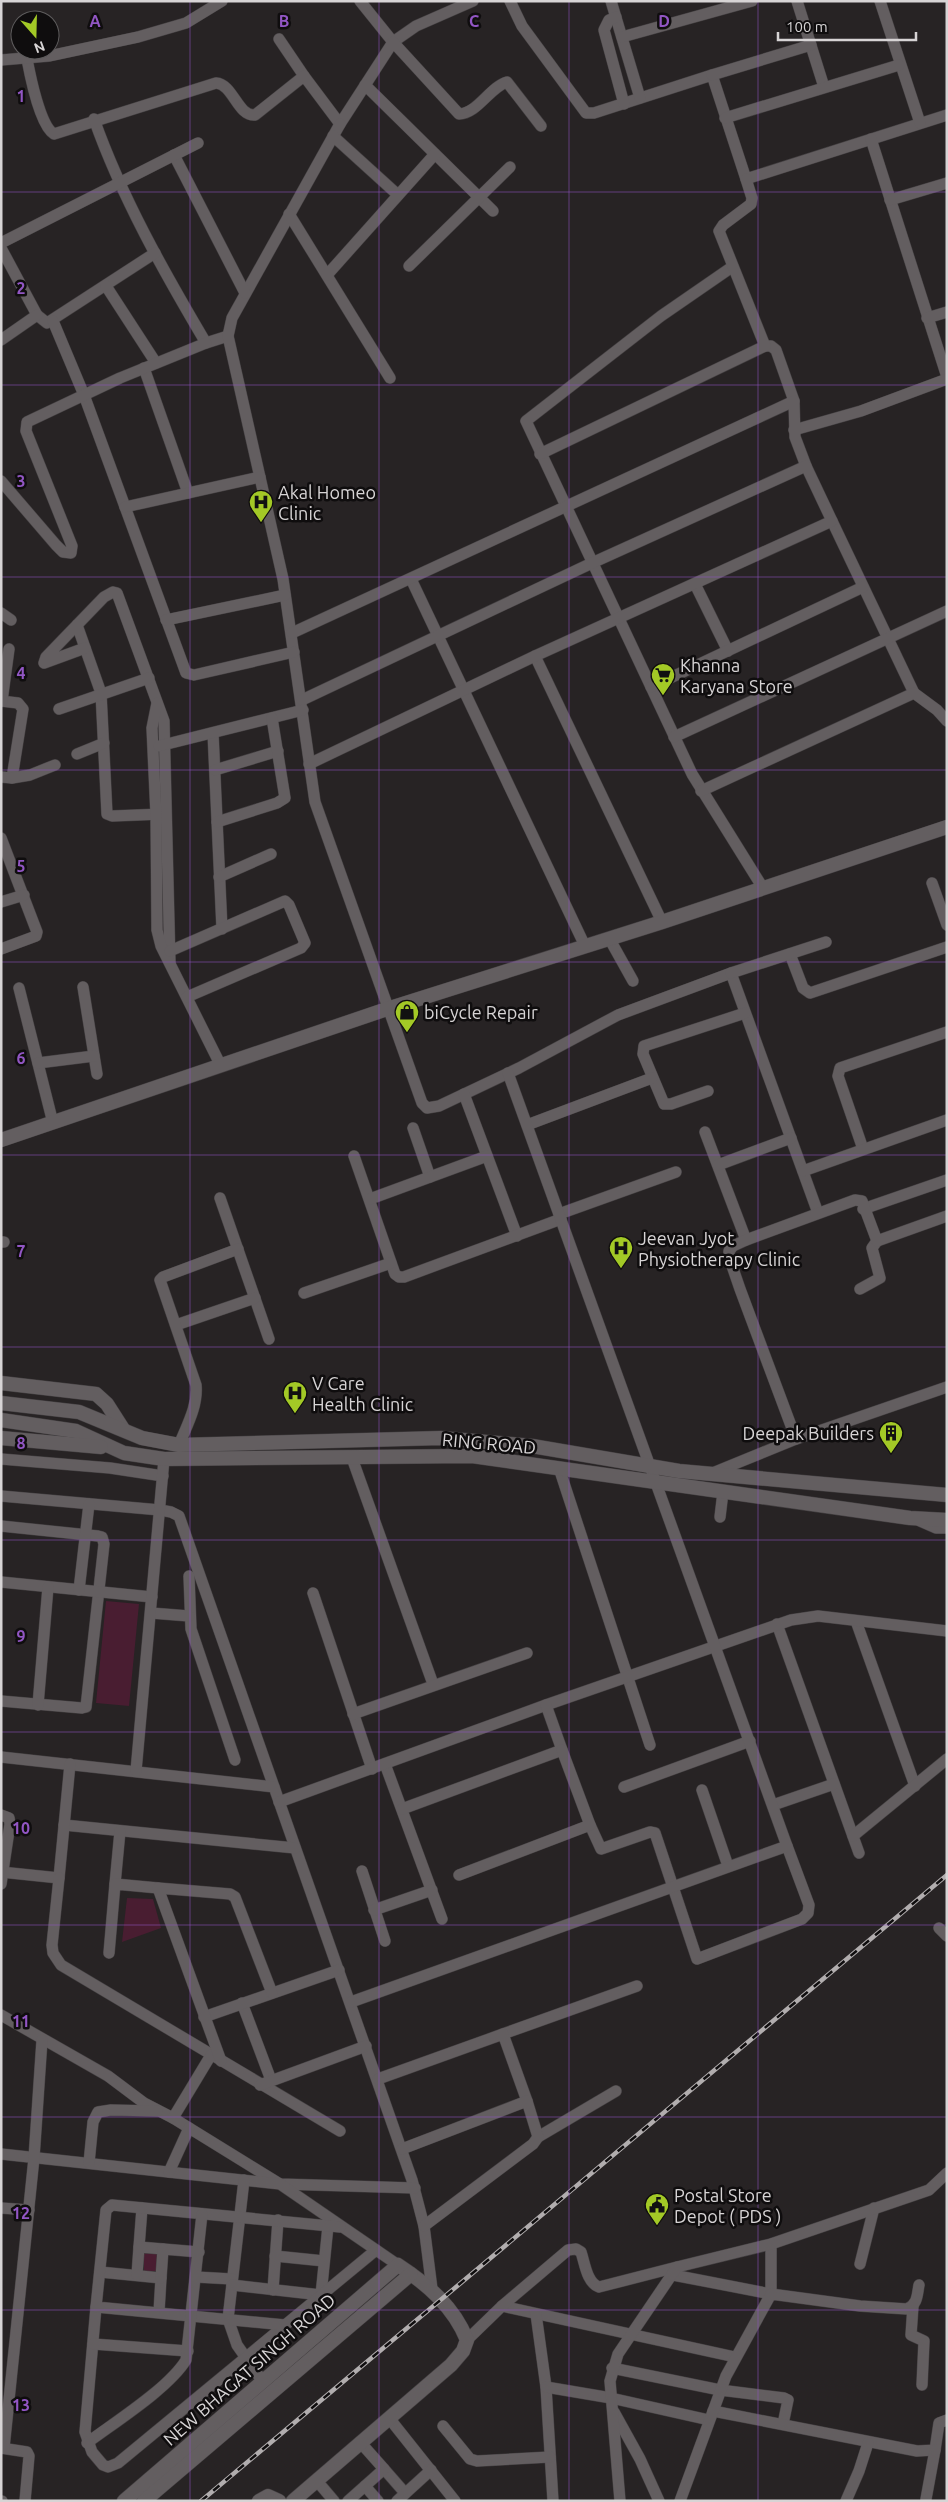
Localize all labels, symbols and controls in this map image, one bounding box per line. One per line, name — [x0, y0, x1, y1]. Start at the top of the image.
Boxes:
north arrow — [10, 10, 60, 60]
scale bar — [778, 10, 916, 42]
text: A — [89, 12, 101, 30]
text: B — [279, 12, 289, 30]
text: C — [469, 12, 479, 30]
text: D — [658, 12, 670, 30]
text: 100 m — [786, 18, 828, 35]
text: N — [32, 38, 47, 57]
text: 1 — [16, 87, 26, 105]
text: 2 — [16, 279, 26, 297]
text: 3 — [16, 472, 26, 490]
place label: Akal Homeo Clinic — [278, 482, 376, 523]
hospital icon: Akal Homeo Clinic — [248, 489, 274, 523]
place label: Khanna Karyana Store — [680, 655, 793, 696]
supermarket icon: Khanna Karyana Store — [650, 662, 676, 696]
text: 4 — [16, 664, 26, 682]
text: 5 — [16, 857, 26, 875]
shop icon: biCycle Repair — [394, 999, 420, 1033]
place label: biCycle Repair — [424, 1002, 538, 1022]
text: 6 — [16, 1049, 26, 1067]
place label: Jeevan Jyot Physiotherapy Clinic — [638, 1228, 800, 1269]
hospital icon: Jeevan Jyot Physiotherapy Clinic — [608, 1235, 634, 1269]
text: 7 — [16, 1242, 26, 1260]
place label: V Care Health Clinic — [312, 1373, 413, 1414]
hospital icon: V Care Health Clinic — [282, 1380, 308, 1414]
building icon: Deepak Builders — [878, 1420, 904, 1454]
place label: Deepak Builders — [743, 1423, 874, 1443]
street label: RING ROAD — [441, 1429, 537, 1457]
text: 8 — [16, 1434, 26, 1452]
text: 9 — [16, 1627, 26, 1645]
text: 10 — [12, 1819, 30, 1837]
text: 11 — [12, 2012, 30, 2030]
place label: Postal Store Depot ( PDS ) — [674, 2185, 781, 2227]
public building icon: Postal Store Depot ( PDS ) — [644, 2192, 670, 2226]
text: 12 — [12, 2204, 30, 2222]
street label: NEW BHAGAT SINGH ROAD — [159, 2289, 339, 2449]
text: 13 — [12, 2396, 30, 2414]

